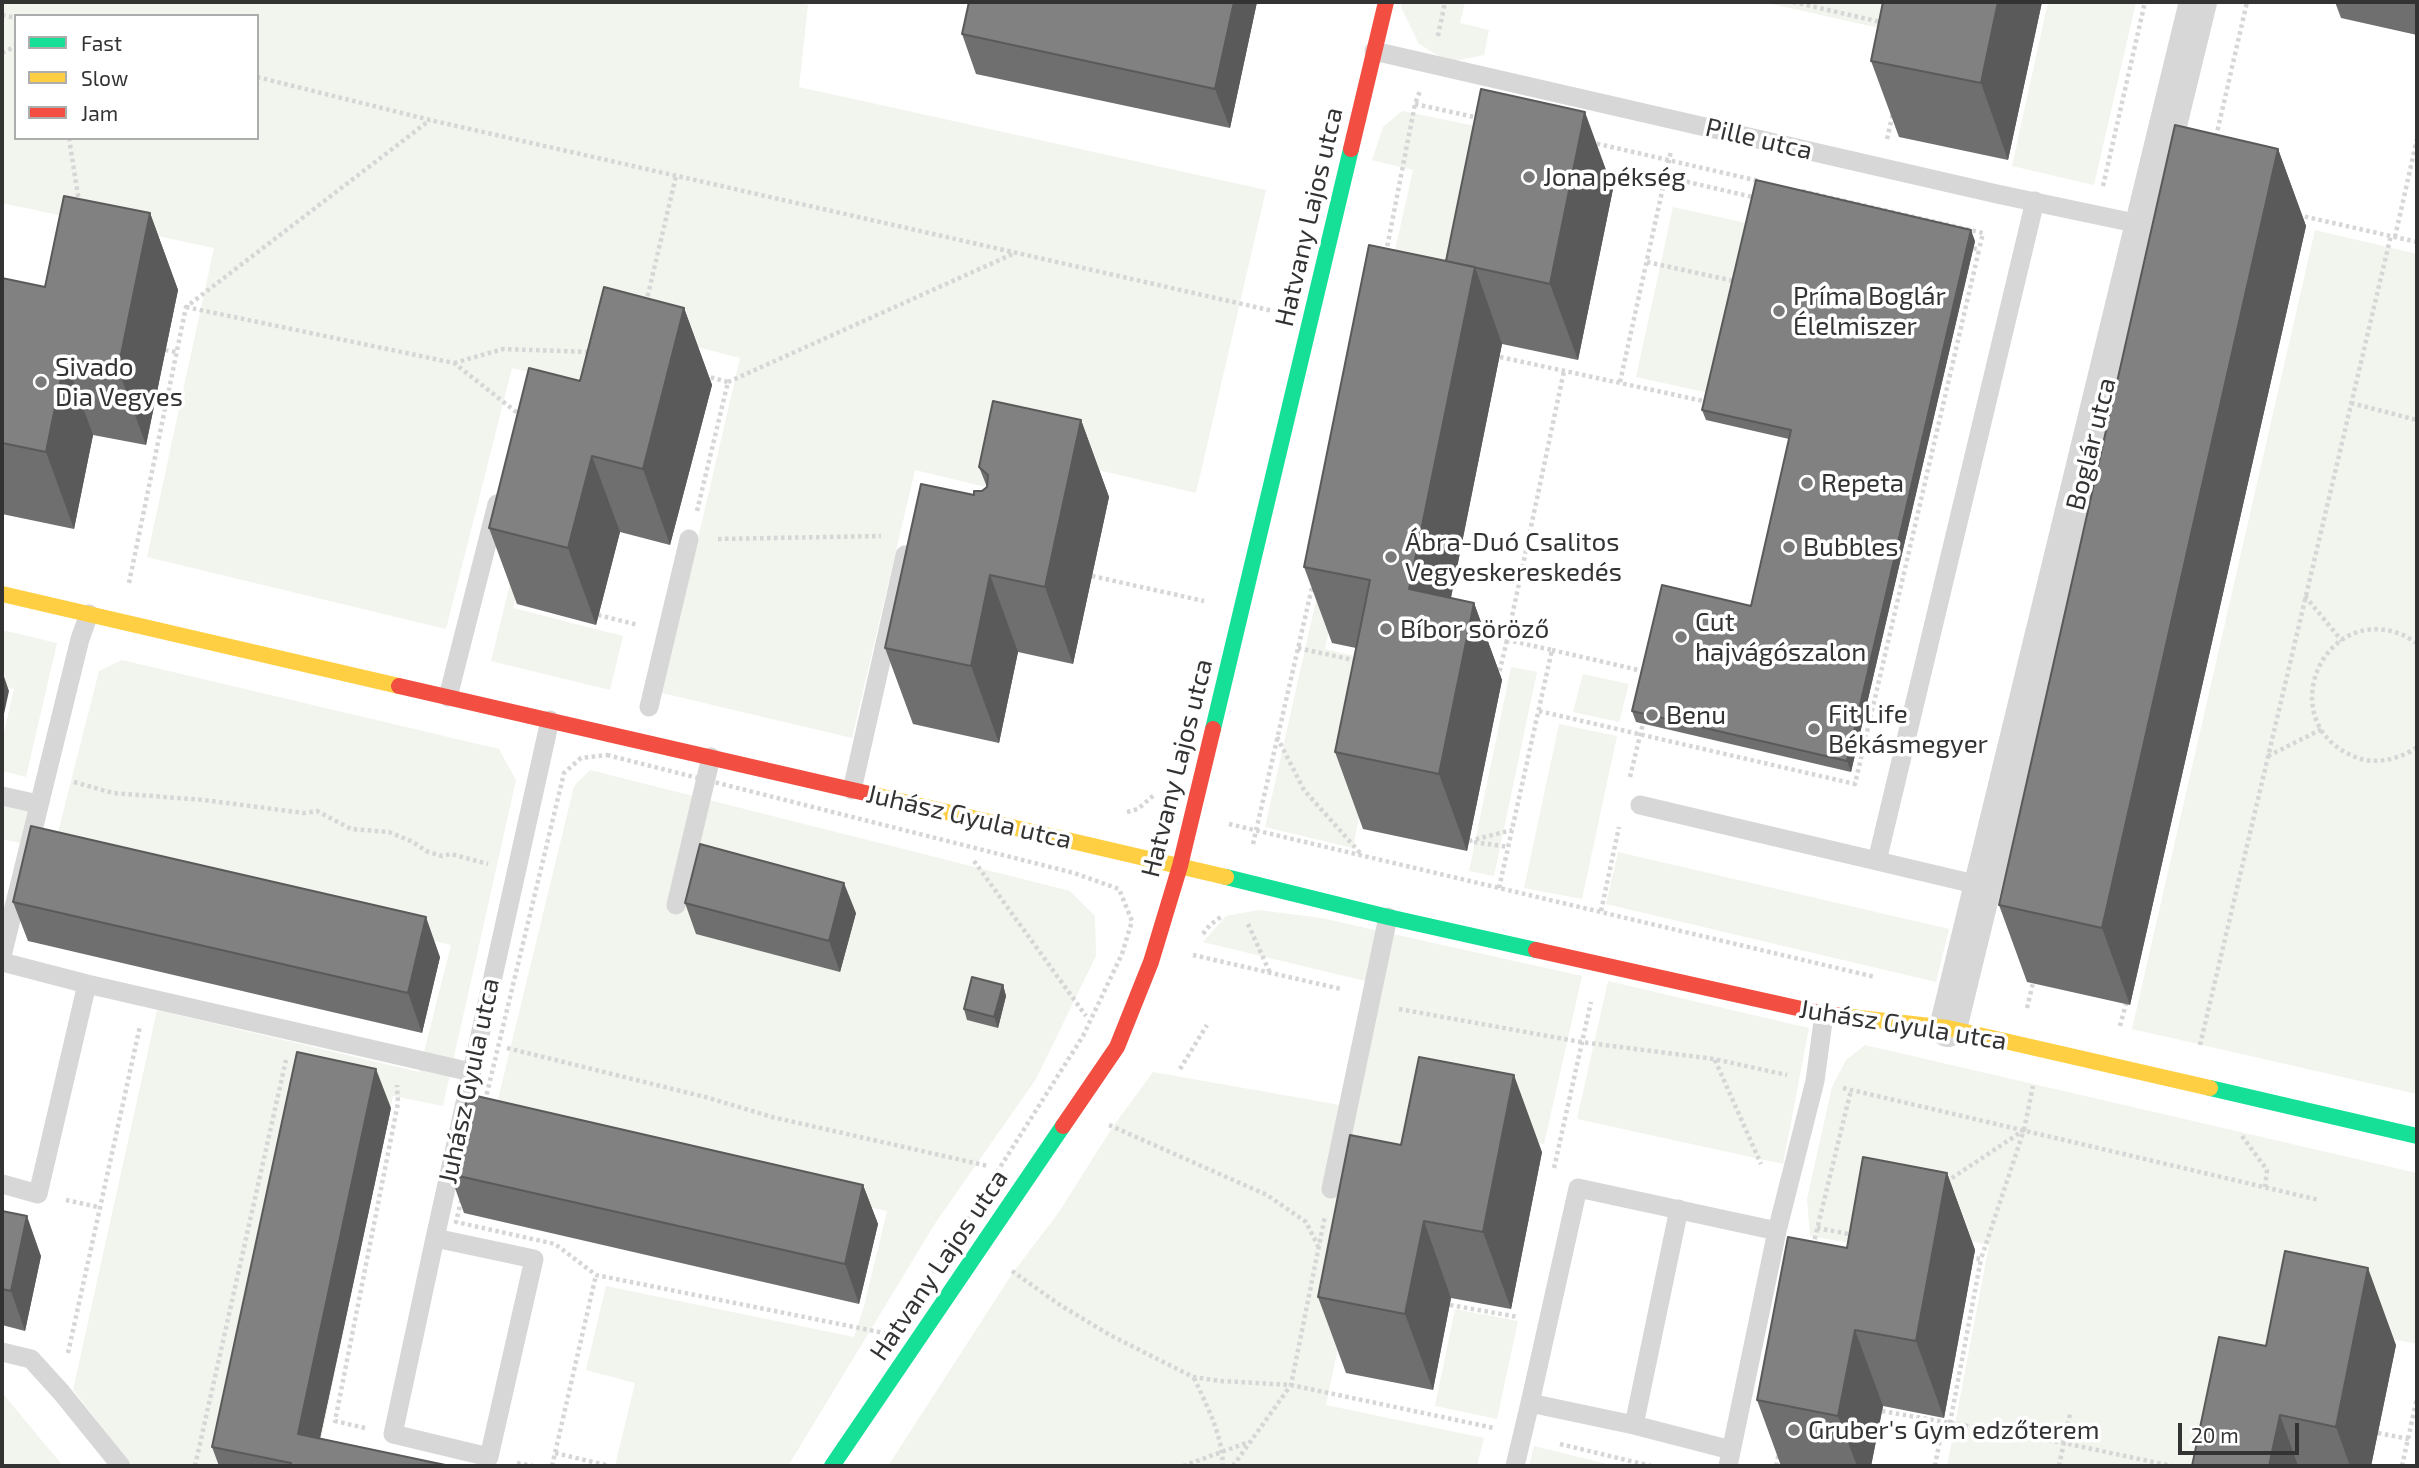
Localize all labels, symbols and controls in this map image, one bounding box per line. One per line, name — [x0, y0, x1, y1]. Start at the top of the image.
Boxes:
legend — [14, 14, 259, 140]
text: Fast — [81, 30, 122, 55]
text: Slow — [81, 65, 128, 90]
text: Jam — [81, 100, 118, 125]
street label: Hatvany Lajos utca — [1269, 104, 1349, 330]
street label: Pille utca — [1703, 112, 1815, 166]
place label: Jona pékség — [1543, 161, 1686, 193]
marker: Jona pékség — [1521, 169, 1537, 185]
place label: Príma Boglár Élelmiszer — [1793, 280, 1946, 342]
marker: Príma Boglár Élelmiszer — [1771, 303, 1787, 319]
place label: Sivado Dia Vegyes — [55, 351, 183, 412]
marker: Sivado Dia Vegyes — [33, 374, 49, 390]
street label: Boglár utca — [2059, 375, 2123, 513]
place label: Repeta — [1821, 467, 1904, 499]
marker: Repeta — [1799, 475, 1815, 491]
place label: Ábra-Duó Csalitos Vegyeskereskedés — [1405, 526, 1622, 588]
place label: Bubbles — [1803, 531, 1898, 563]
marker: Bubbles — [1781, 539, 1797, 555]
marker: Ábra-Duó Csalitos Vegyeskereskedés — [1383, 549, 1399, 565]
place label: Cut hajvágószalon — [1695, 606, 1866, 668]
place label: Bíbor söröző — [1400, 613, 1549, 645]
marker: Bíbor söröző — [1378, 621, 1394, 637]
marker: Cut hajvágószalon — [1673, 629, 1689, 645]
street label: Hatvany Lajos utca — [1135, 656, 1219, 880]
place label: Fit Life Békásmegyer — [1828, 698, 1988, 760]
place label: Benu — [1666, 699, 1726, 731]
marker: Benu — [1644, 707, 1660, 723]
marker: Fit Life Békásmegyer — [1806, 721, 1822, 737]
street label: Juhász Gyula utca — [863, 778, 1075, 856]
street label: Juhász Gyula utca — [432, 975, 506, 1187]
street label: Juhász Gyula utca — [1797, 993, 2009, 1057]
street label: Hatvany Lajos utca — [864, 1164, 1014, 1366]
scale bar — [2181, 1408, 2302, 1452]
place label: Gruber's Gym edzőterem — [1808, 1414, 2099, 1446]
marker: Gruber's Gym edzőterem — [1786, 1422, 1802, 1438]
text: 20 m — [2191, 1422, 2239, 1447]

